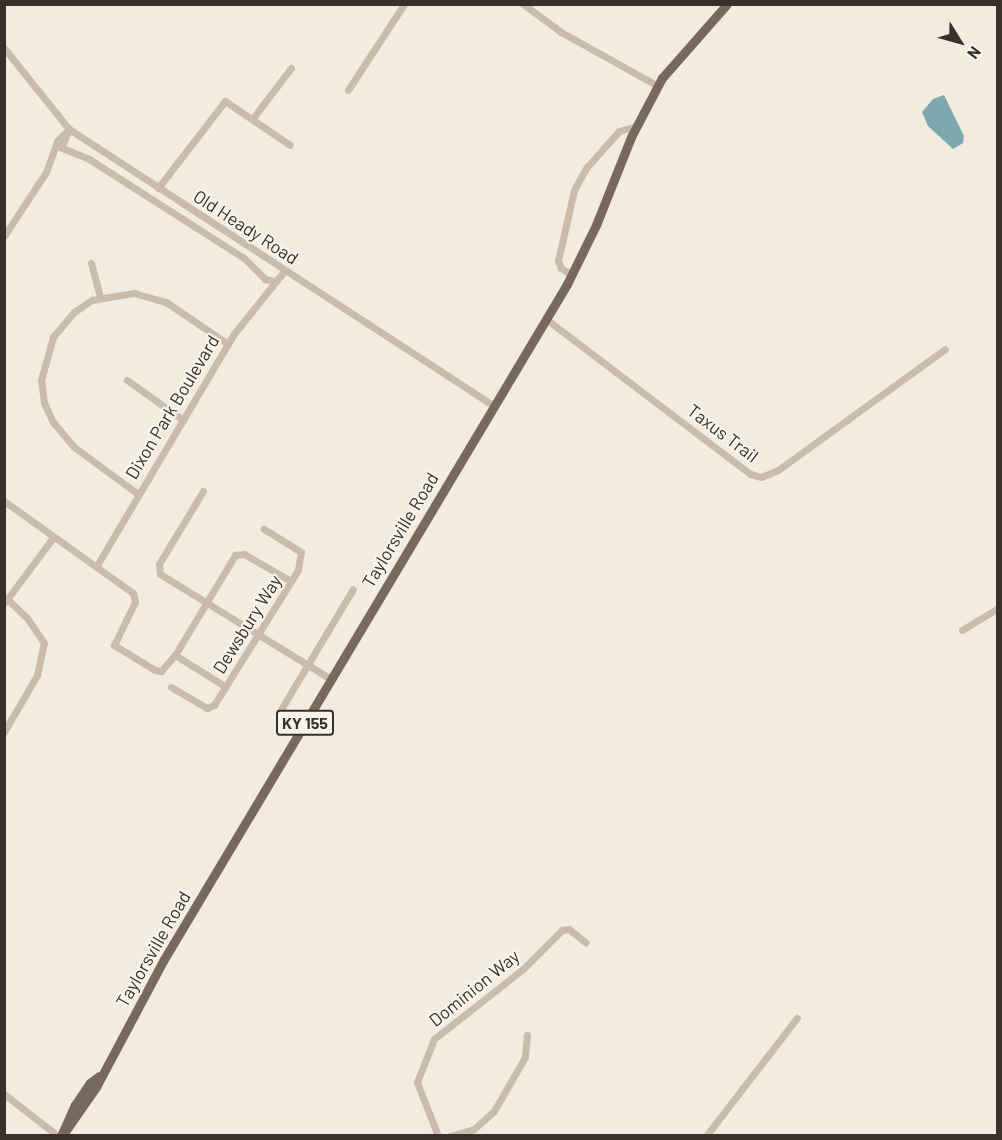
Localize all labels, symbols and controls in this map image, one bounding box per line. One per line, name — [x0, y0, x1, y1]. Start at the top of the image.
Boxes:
north arrow — [930, 12, 990, 72]
text: N — [964, 43, 986, 63]
street label: Old Heady Road — [189, 185, 303, 269]
street label: Dixon Park Boulevard — [120, 331, 224, 483]
street label: Taxus Trail — [683, 399, 763, 467]
street label: Taylorsville Road — [357, 469, 443, 591]
street label: Dewsbury Way — [208, 571, 286, 677]
road number: KY 155 — [275, 710, 335, 736]
street label: Taylorsville Road — [111, 887, 195, 1011]
street label: Dominion Way — [424, 945, 524, 1031]

